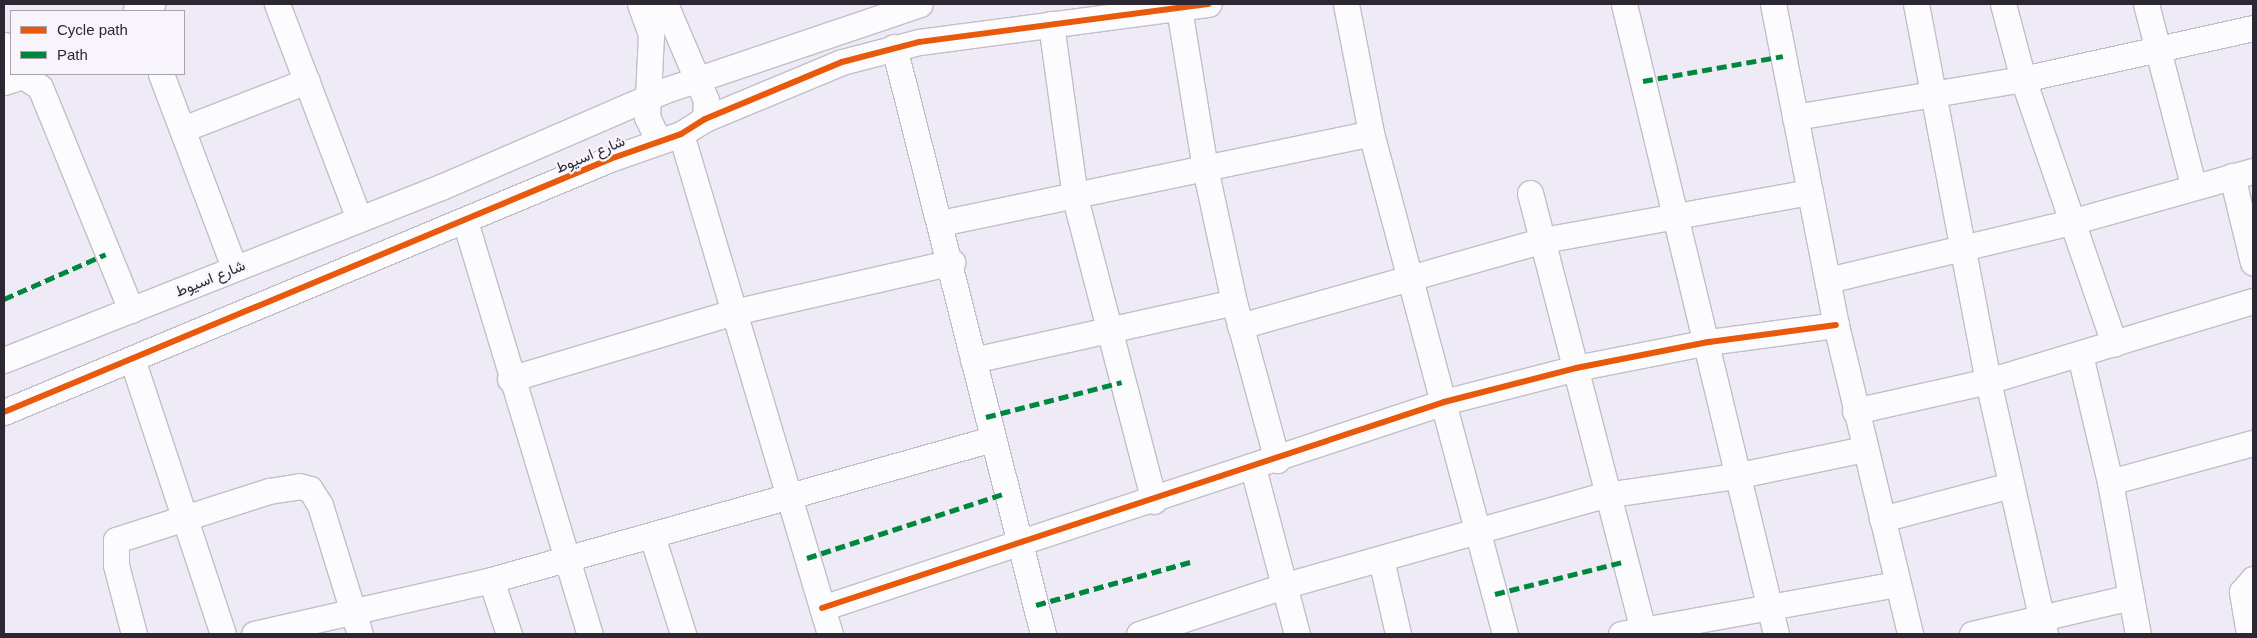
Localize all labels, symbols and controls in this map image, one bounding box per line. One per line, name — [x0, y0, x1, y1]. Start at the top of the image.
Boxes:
legend — [10, 10, 185, 75]
text: Cycle path — [57, 21, 128, 38]
text: Path — [57, 46, 88, 63]
street label: شارع اسيوط — [553, 131, 627, 177]
street label: شارع اسيوط — [172, 256, 248, 300]

